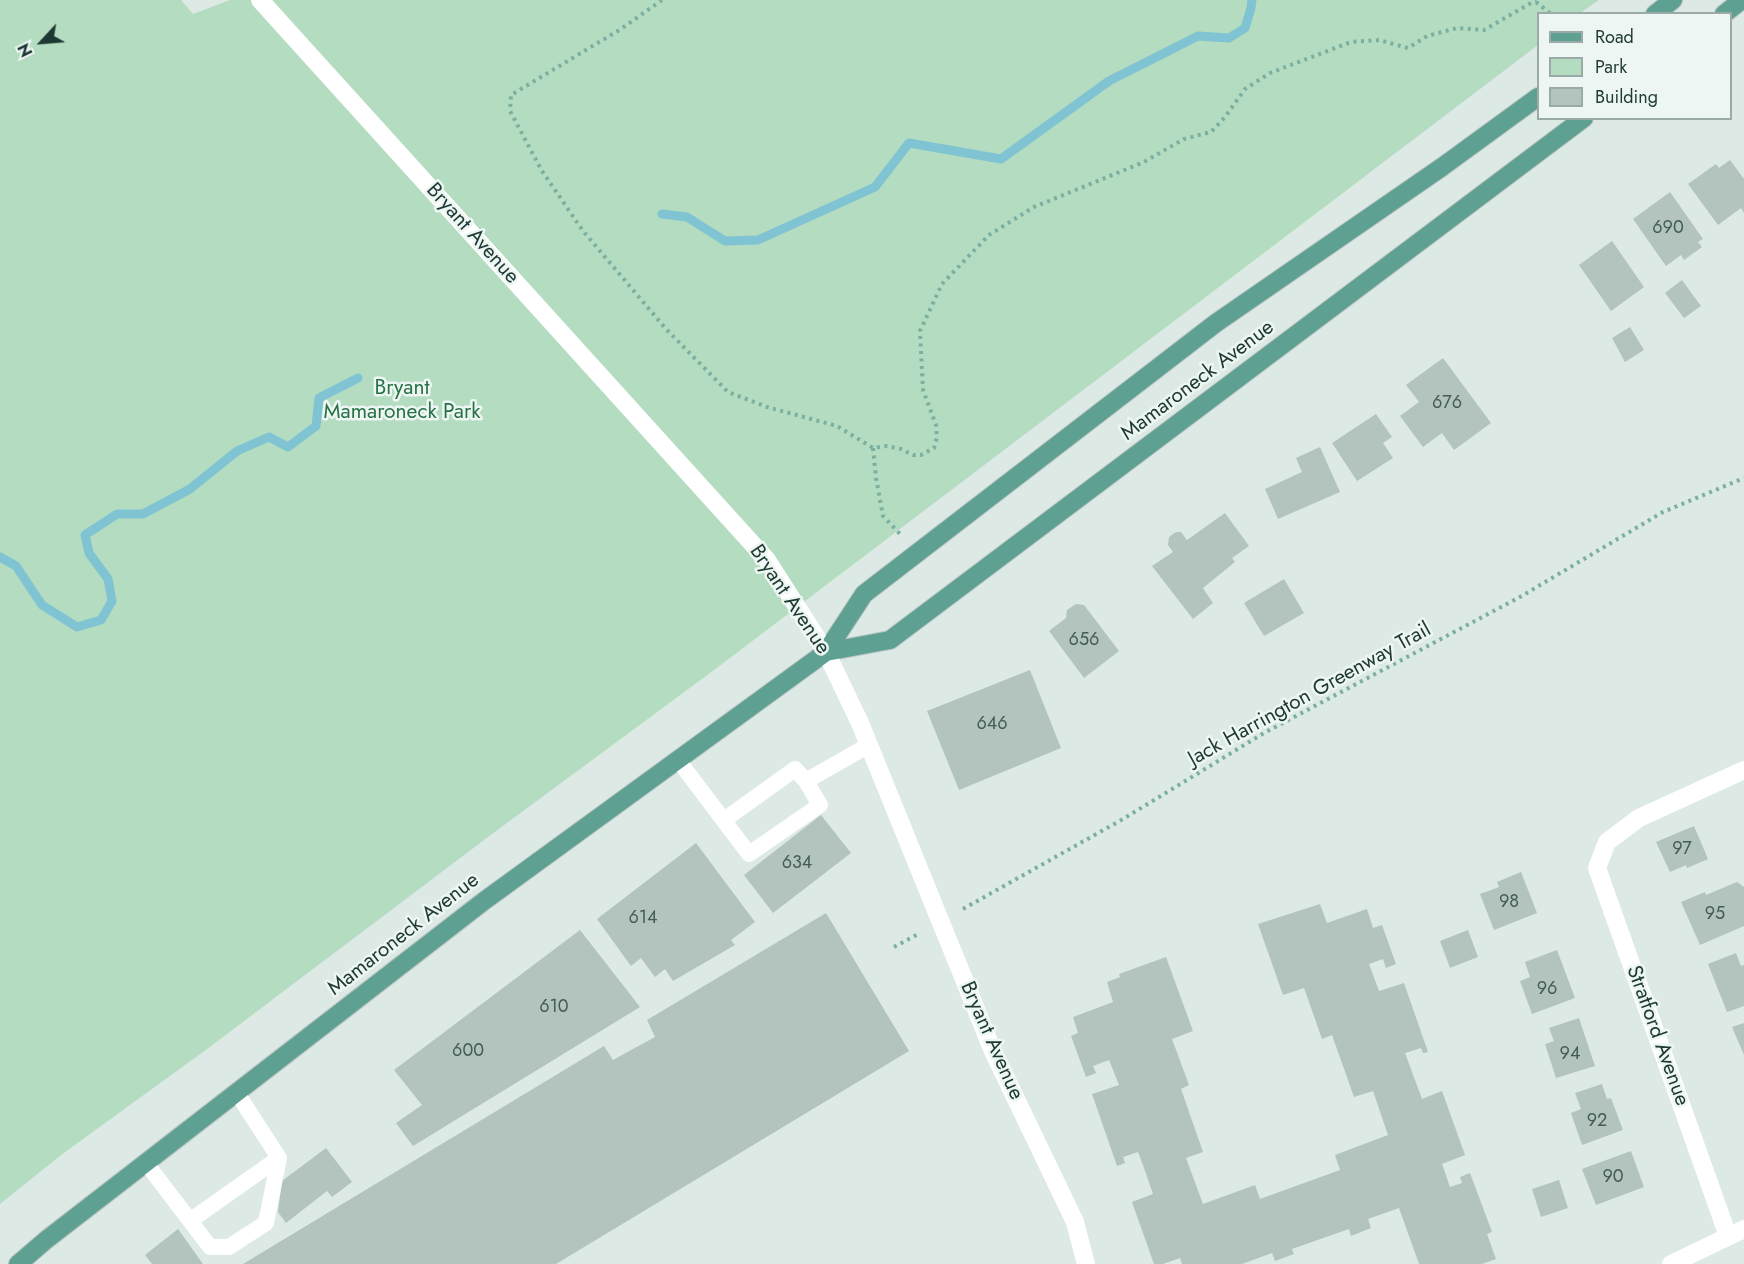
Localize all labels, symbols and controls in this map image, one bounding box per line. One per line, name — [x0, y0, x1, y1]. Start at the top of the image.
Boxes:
north arrow — [12, 12, 72, 72]
legend — [1537, 12, 1732, 120]
text: Road — [1595, 24, 1634, 50]
text: N — [12, 39, 38, 61]
text: Park — [1595, 54, 1627, 80]
text: Building — [1595, 84, 1658, 110]
street label: Bryant Avenue — [420, 179, 524, 289]
house number: 690 — [1652, 218, 1684, 240]
street label: Mamaroneck Avenue — [1117, 315, 1279, 447]
park label: Bryant Mamaroneck Park — [324, 376, 480, 426]
house number: 676 — [1432, 393, 1462, 415]
street label: Bryant Avenue — [743, 540, 835, 660]
street label: Jack Harrington Greenway Trail — [1184, 618, 1436, 772]
house number: 656 — [1069, 630, 1099, 652]
house number: 646 — [976, 714, 1008, 736]
house number: 97 — [1672, 839, 1692, 861]
house number: 634 — [782, 853, 812, 875]
street label: Mamaroneck Avenue — [323, 868, 485, 1002]
house number: 98 — [1499, 892, 1519, 914]
house number: 95 — [1705, 904, 1725, 926]
house number: 614 — [629, 908, 657, 930]
street label: Stratford Avenue — [1620, 963, 1694, 1109]
street label: Bryant Avenue — [954, 978, 1028, 1104]
house number: 96 — [1537, 979, 1557, 1001]
house number: 610 — [539, 997, 569, 1019]
house number: 600 — [452, 1041, 484, 1063]
house number: 94 — [1560, 1044, 1580, 1066]
house number: 92 — [1587, 1111, 1607, 1133]
house number: 90 — [1602, 1167, 1624, 1189]

